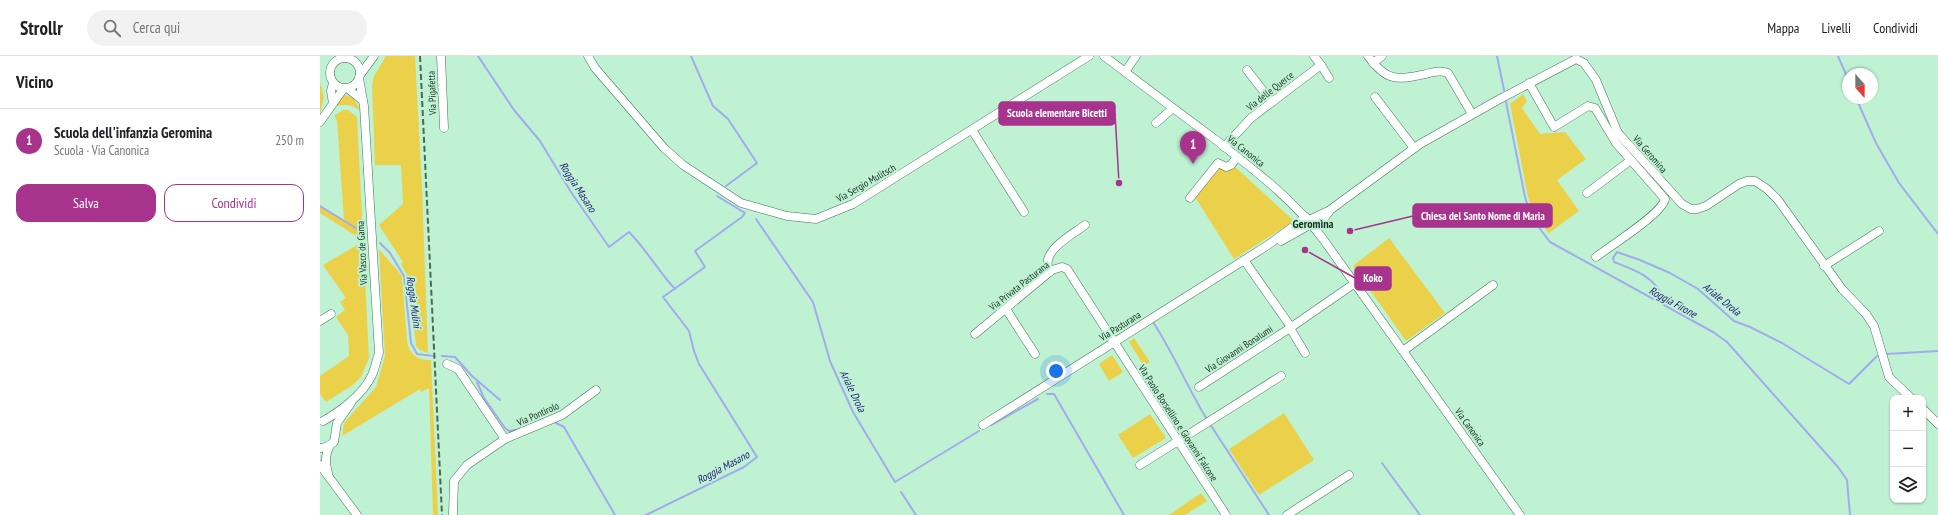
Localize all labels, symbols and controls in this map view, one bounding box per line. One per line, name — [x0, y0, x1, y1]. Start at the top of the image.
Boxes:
search box — [87, 10, 367, 46]
text: Strollr — [20, 16, 63, 40]
icon: search — [101, 17, 123, 39]
text: Cerca qui — [133, 18, 180, 37]
text: Mappa — [1767, 19, 1799, 37]
text: Livelli — [1821, 19, 1851, 37]
text: Condividi — [1873, 19, 1918, 37]
street label: Via delle Querce — [1243, 68, 1296, 114]
north arrow — [1842, 68, 1878, 104]
text: Vicino — [16, 71, 53, 93]
street label: Via Pigafetta — [425, 71, 439, 116]
callout: Scuola elementare Bicetti — [999, 102, 1115, 125]
text: Scuola elementare Bicetti — [1007, 106, 1108, 120]
text: Scuola dell'infanzia Geromina — [54, 123, 212, 142]
pin: 1 — [1180, 131, 1206, 164]
text: 1 — [26, 132, 32, 149]
text: 250 m — [275, 132, 304, 149]
street label: Via Canonica — [1224, 132, 1267, 170]
street label: Via Geromina — [1629, 132, 1670, 176]
text: Scuola · Via Canonica — [54, 142, 149, 159]
water label: Roggia Masano — [557, 159, 600, 216]
street label: Via Sergio Mulitsch — [833, 161, 898, 206]
button: Salva — [16, 184, 156, 222]
button: Condividi — [164, 184, 304, 222]
callout: Chiesa del Santo Nome di Maria — [1413, 204, 1552, 227]
text: Chiesa del Santo Nome di Maria — [1421, 209, 1545, 223]
district label: Geromìna — [1292, 216, 1334, 231]
street label: Via Vasco de Gama — [354, 221, 370, 286]
street label: Via Privata Pasturana — [986, 259, 1052, 314]
callout: Koko — [1355, 267, 1391, 290]
text: Koko — [1363, 271, 1383, 285]
water label: Roggia Mulini — [403, 275, 425, 330]
water label: Ariale Drola — [1700, 279, 1744, 319]
water label: Roggia Firone — [1647, 283, 1701, 322]
street label: Via Pasturana — [1096, 308, 1143, 344]
street label: Via Giovanni Bonalumi — [1202, 322, 1275, 376]
your location — [1046, 361, 1066, 381]
street label: VIa Paolo Borsellino e Giovanni Falcone — [1135, 361, 1221, 484]
water label: Ariale Drola — [837, 368, 869, 415]
map controls — [1890, 395, 1926, 503]
button: + — [1890, 395, 1926, 431]
street label: Via Pontirolo — [514, 399, 561, 429]
street label: Via Canonica — [1451, 404, 1488, 449]
button: − — [1890, 431, 1926, 467]
water label: Roggia Masano — [694, 447, 753, 487]
button: layers — [1890, 467, 1926, 503]

